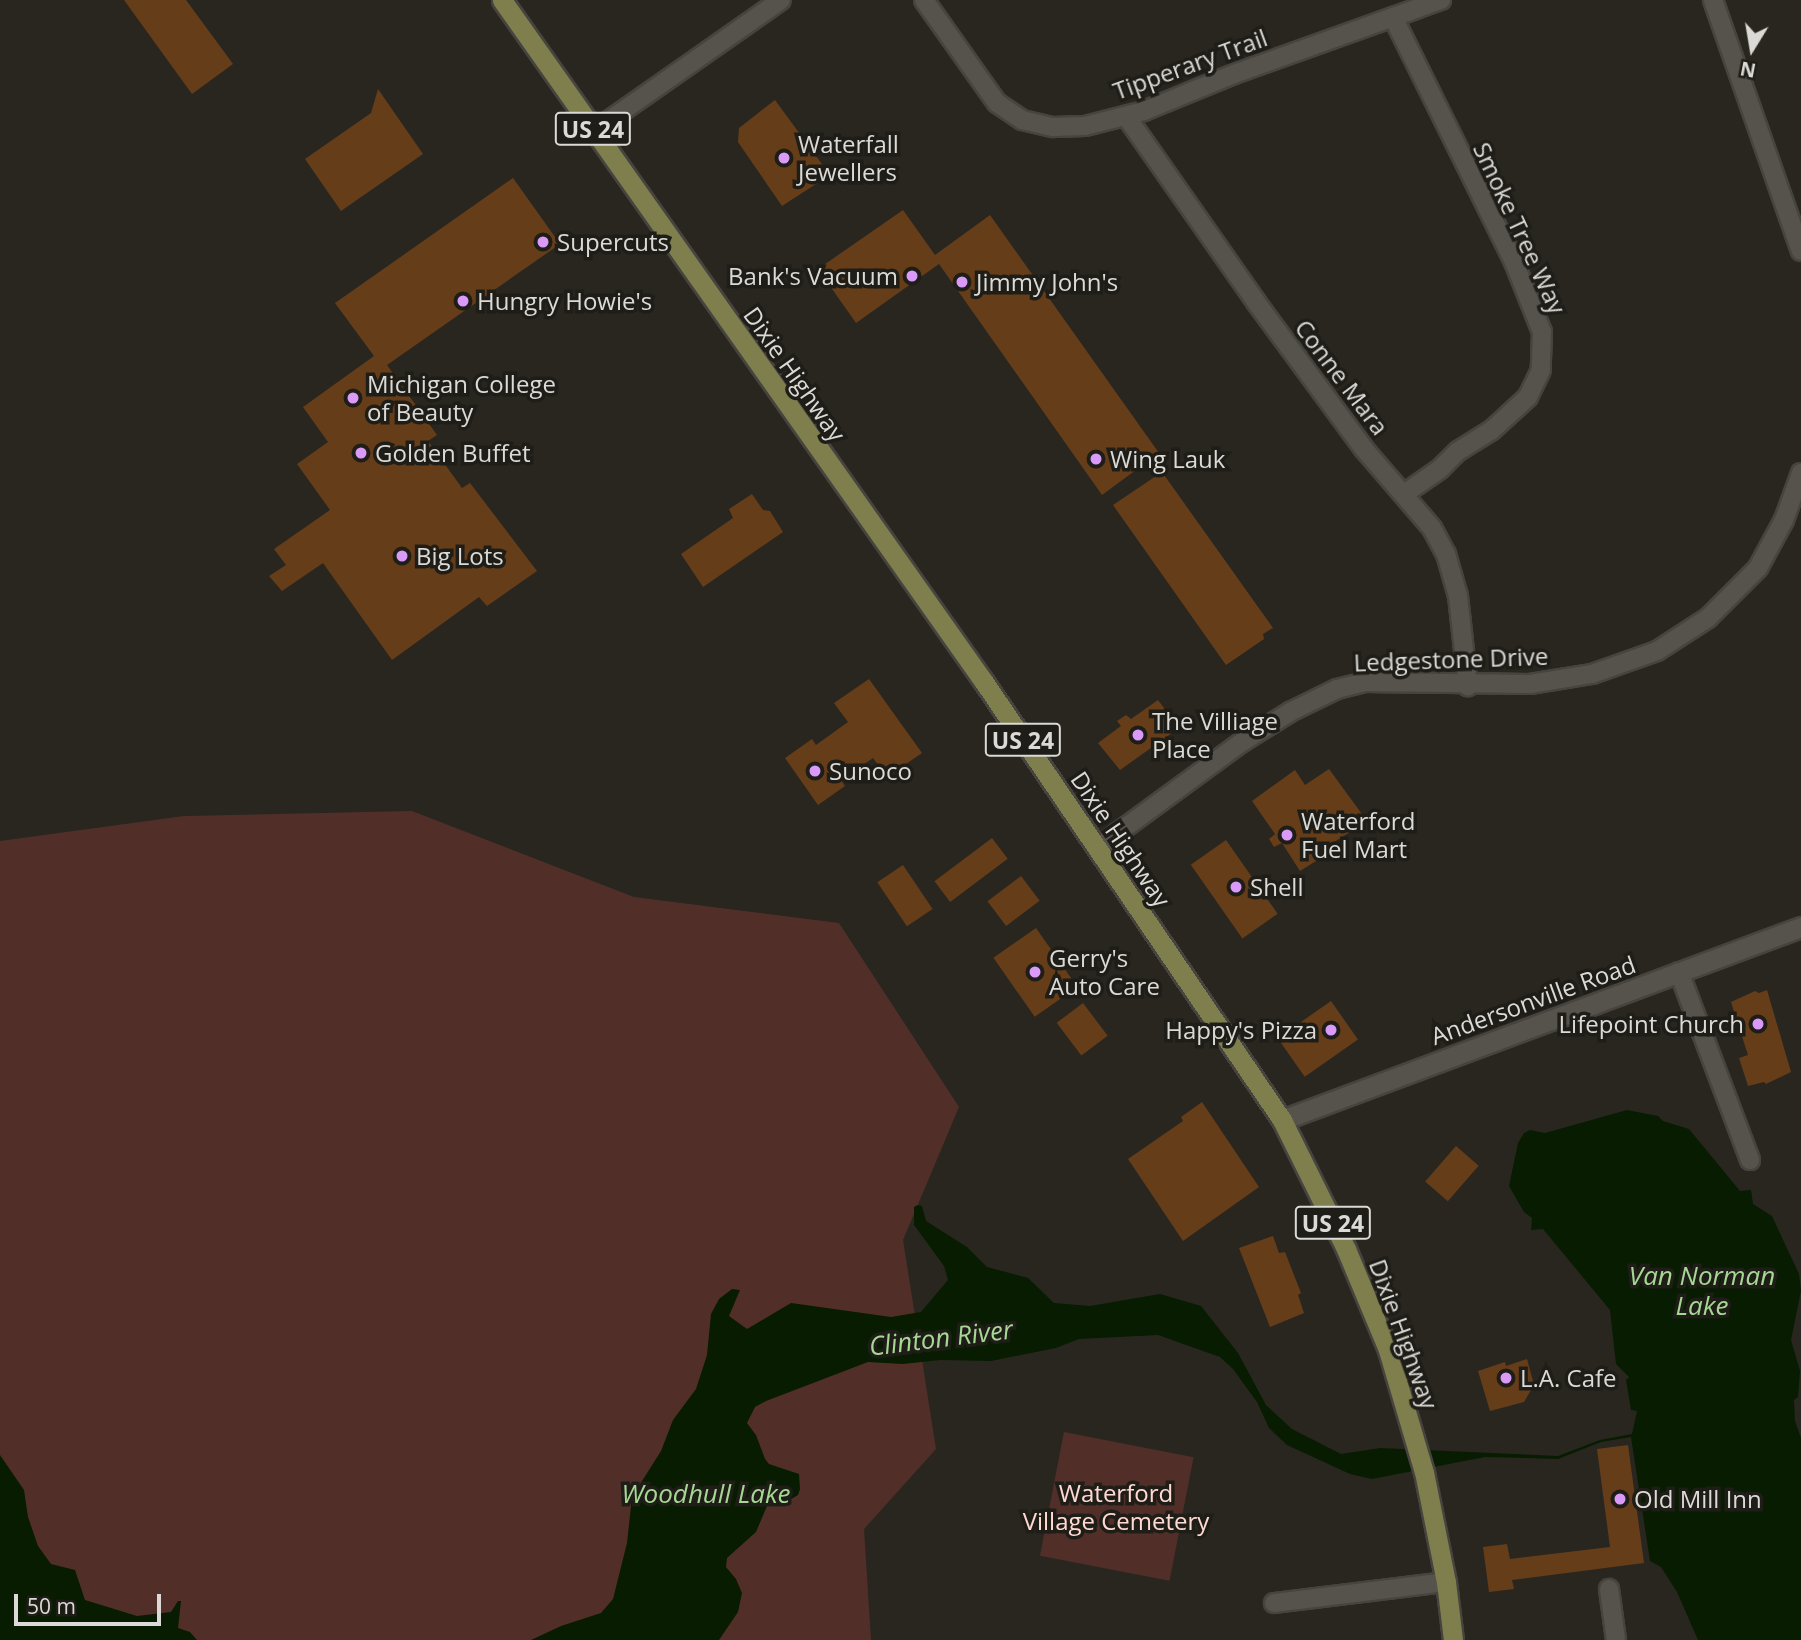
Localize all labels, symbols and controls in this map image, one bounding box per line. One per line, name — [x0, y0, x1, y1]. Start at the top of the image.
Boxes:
north arrow — [1717, 14, 1787, 84]
street label: Tipperary Trail — [1109, 23, 1271, 105]
text: N — [1738, 55, 1758, 84]
road number: US 24 — [554, 110, 632, 148]
place label: Waterfall Jewellers — [798, 130, 899, 186]
street label: Smoke Tree Way — [1468, 138, 1572, 318]
marker: Waterfall Jewellers — [776, 150, 792, 166]
place label: Supercuts — [557, 228, 669, 256]
marker: Supercuts — [535, 234, 551, 250]
place label: Bank's Vacuum — [728, 262, 898, 290]
marker: Bank's Vacuum — [904, 268, 920, 284]
place label: Jimmy John's — [976, 268, 1118, 296]
marker: Jimmy John's — [954, 274, 970, 290]
place label: Hungry Howie's — [477, 287, 652, 315]
marker: Hungry Howie's — [455, 293, 471, 309]
street label: Dixie Highway — [738, 301, 852, 447]
street label: Conne Mara — [1289, 314, 1395, 440]
place label: Michigan College of Beauty — [367, 370, 556, 426]
marker: Michigan College of Beauty — [345, 390, 361, 406]
place label: Golden Buffet — [375, 439, 530, 467]
marker: Golden Buffet — [353, 445, 369, 461]
place label: Wing Lauk — [1110, 445, 1225, 473]
marker: Wing Lauk — [1088, 451, 1104, 467]
place label: Big Lots — [416, 542, 504, 570]
marker: Big Lots — [394, 548, 410, 564]
street label: Ledgestone Drive — [1353, 641, 1549, 677]
place label: The Villiage Place — [1152, 707, 1278, 763]
road number: US 24 — [984, 720, 1062, 760]
marker: The Villiage Place — [1130, 727, 1146, 743]
place label: Sunoco — [829, 757, 912, 785]
marker: Sunoco — [807, 763, 823, 779]
street label: Dixie Highway — [1065, 766, 1177, 912]
place label: Waterford Fuel Mart — [1301, 807, 1415, 863]
marker: Waterford Fuel Mart — [1279, 827, 1295, 843]
place label: Shell — [1250, 873, 1303, 901]
marker: Shell — [1228, 879, 1244, 895]
place label: Gerry's Auto Care — [1049, 944, 1160, 1000]
street label: Andersonville Road — [1427, 950, 1639, 1050]
marker: Gerry's Auto Care — [1027, 964, 1043, 980]
place label: Lifepoint Church — [1559, 1010, 1744, 1038]
place label: Happy's Pizza — [1165, 1016, 1317, 1044]
marker: Lifepoint Church — [1750, 1016, 1766, 1032]
marker: Happy's Pizza — [1323, 1022, 1339, 1038]
road number: US 24 — [1294, 1204, 1372, 1242]
street label: Dixie Highway — [1364, 1255, 1444, 1413]
water label: Van Norman Lake — [1629, 1260, 1775, 1322]
water label: Clinton River — [867, 1314, 1015, 1362]
place label: L.A. Cafe — [1520, 1364, 1617, 1392]
marker: L.A. Cafe — [1498, 1370, 1514, 1386]
water label: Woodhull Lake — [621, 1478, 791, 1510]
park label: Waterford Village Cemetery — [1023, 1479, 1209, 1535]
place label: Old Mill Inn — [1634, 1485, 1762, 1513]
marker: Old Mill Inn — [1612, 1491, 1628, 1507]
scale bar — [18, 1580, 164, 1624]
text: 50 m — [27, 1592, 76, 1620]

